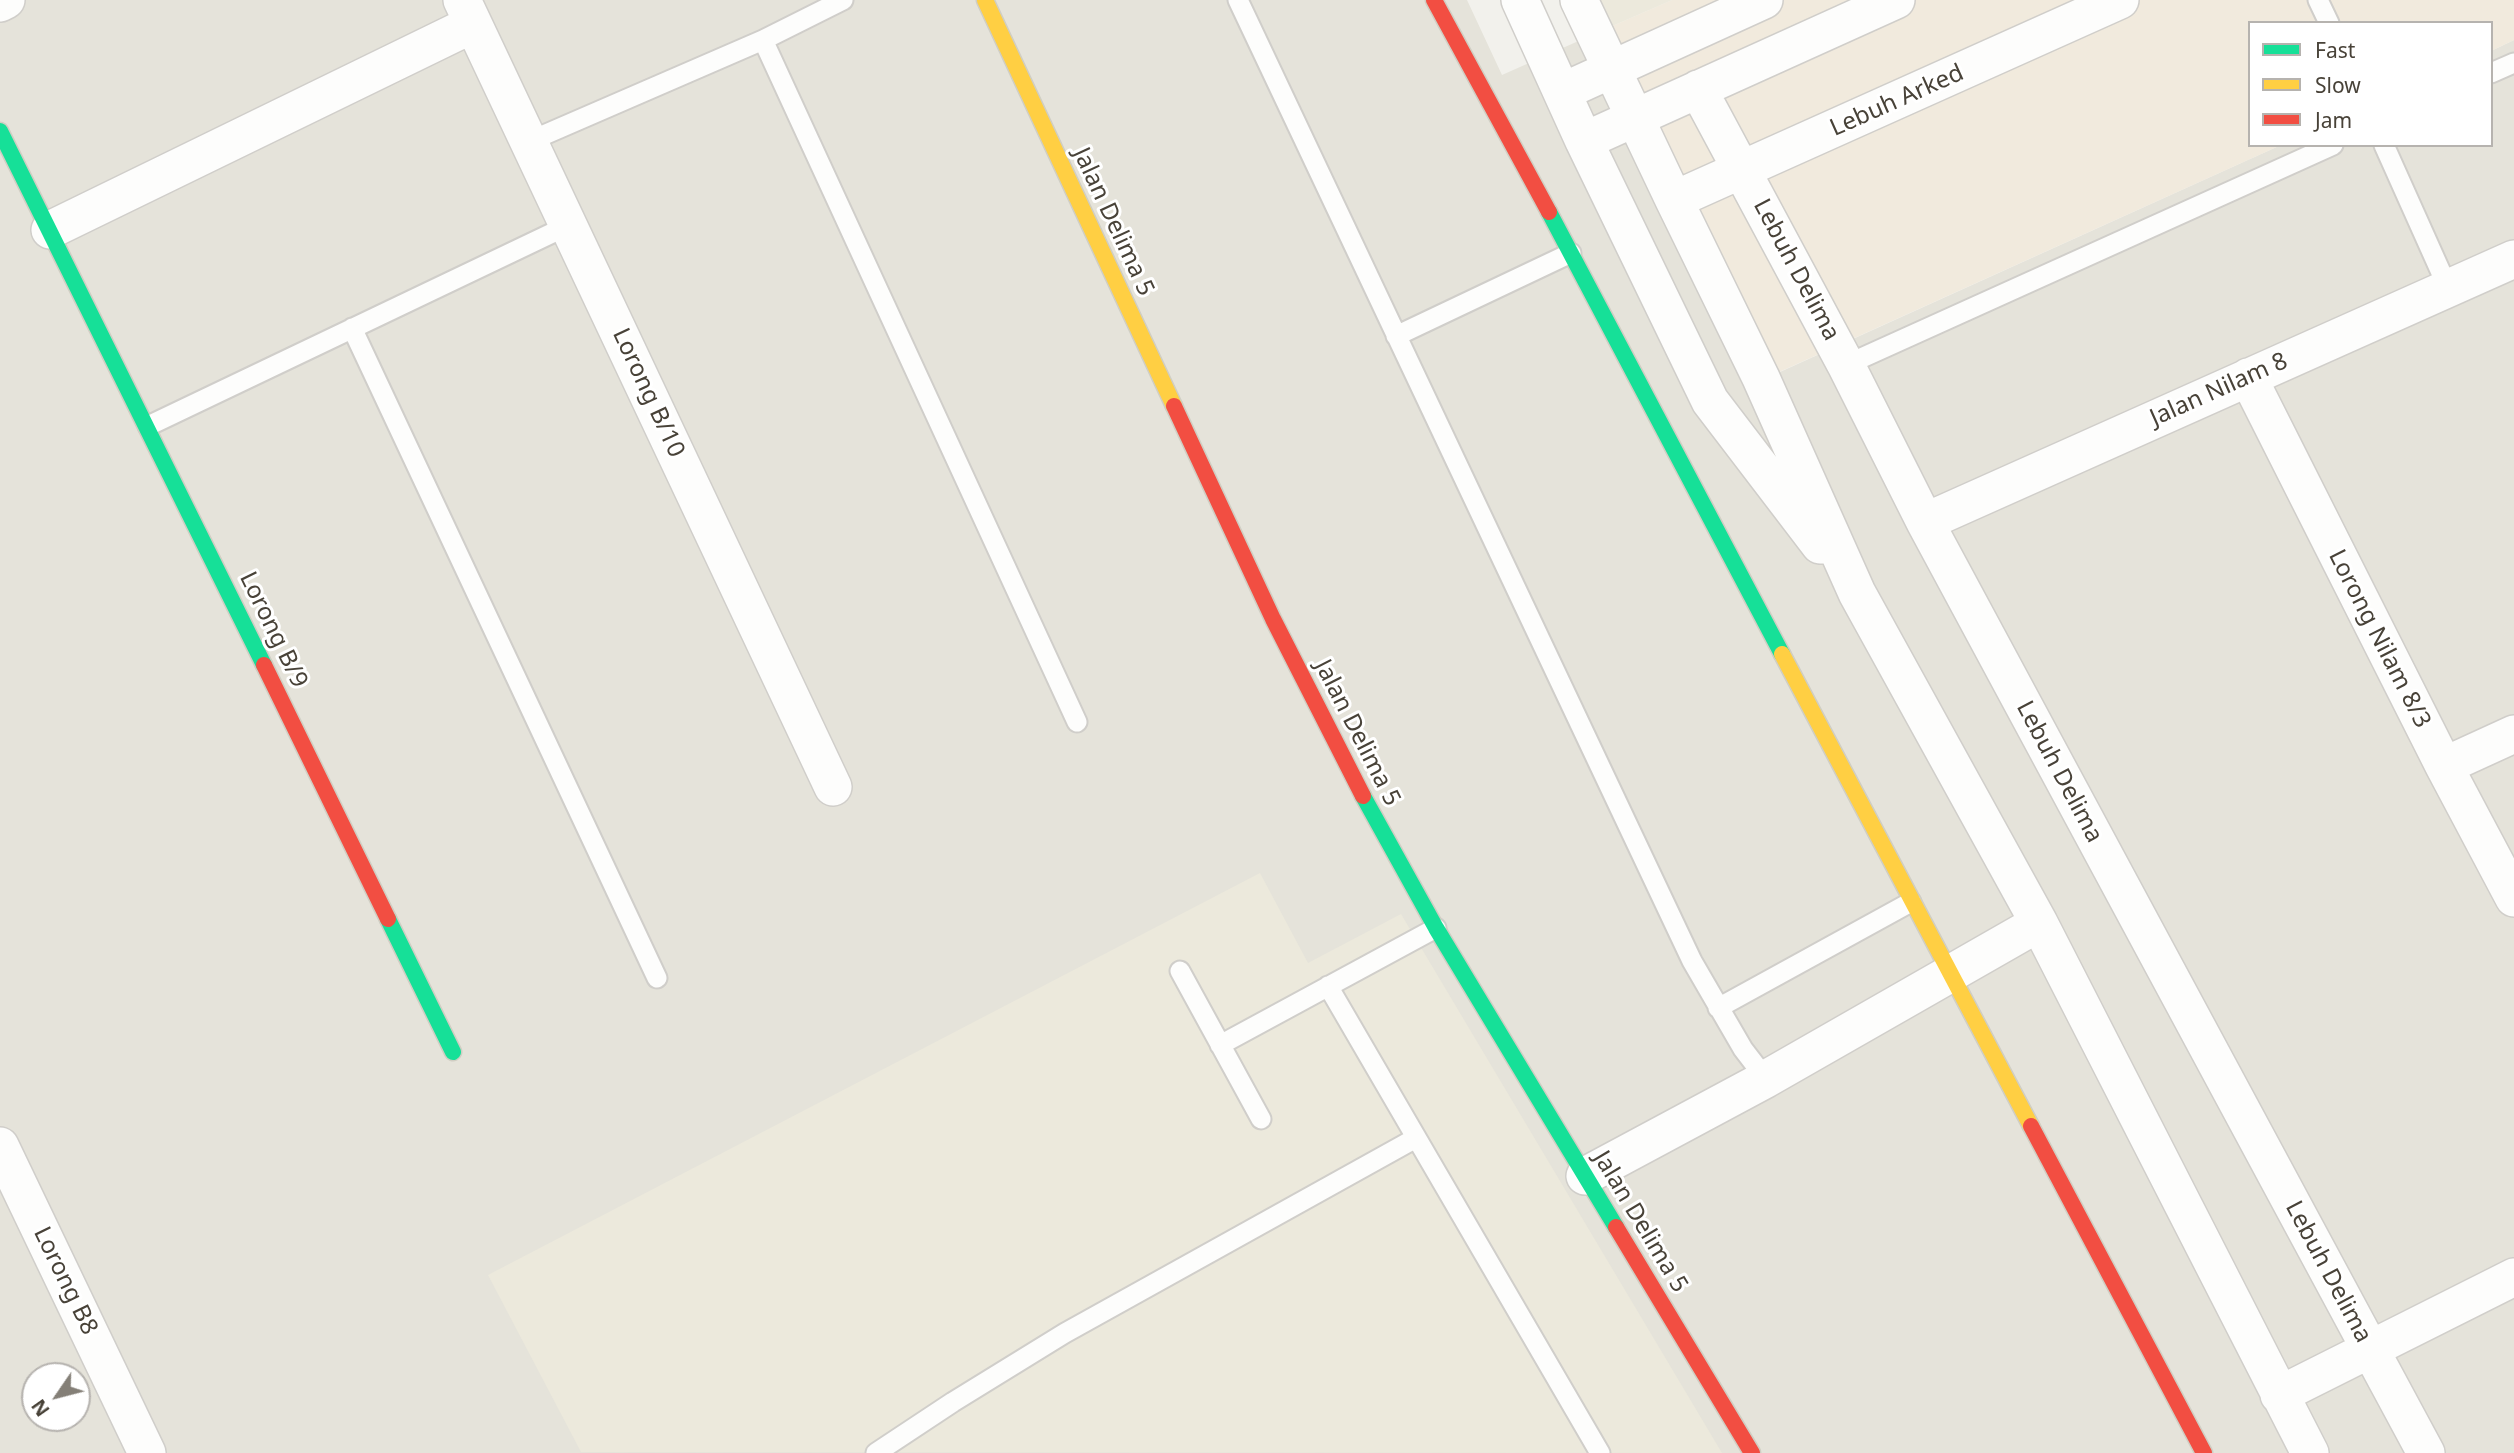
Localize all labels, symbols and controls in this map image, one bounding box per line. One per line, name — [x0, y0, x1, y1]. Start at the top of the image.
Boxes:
legend — [2248, 21, 2493, 147]
text: Fast — [2315, 36, 2355, 64]
street label: Lebuh Arked — [1826, 59, 1968, 143]
text: Slow — [2315, 71, 2361, 99]
text: Jam — [2315, 106, 2352, 134]
street label: Jalan Delima 5 — [1066, 143, 1160, 301]
street label: Lebuh Delima — [1747, 194, 1845, 346]
street label: Lorong B/10 — [606, 324, 690, 462]
street label: Jalan Nilam 8 — [2146, 347, 2292, 433]
street label: Lorong Nilam 8/3 — [2322, 545, 2436, 733]
street label: Lorong B/9 — [233, 567, 313, 693]
street label: Jalan Delima 5 — [1308, 655, 1406, 811]
street label: Lebuh Delima — [2010, 696, 2108, 848]
street label: Jalan Delima 5 — [1586, 1146, 1694, 1298]
street label: Lebuh Delima — [2279, 1196, 2377, 1348]
street label: Lorong B8 — [27, 1222, 103, 1340]
north arrow — [21, 1362, 91, 1432]
text: N — [25, 1394, 56, 1422]

